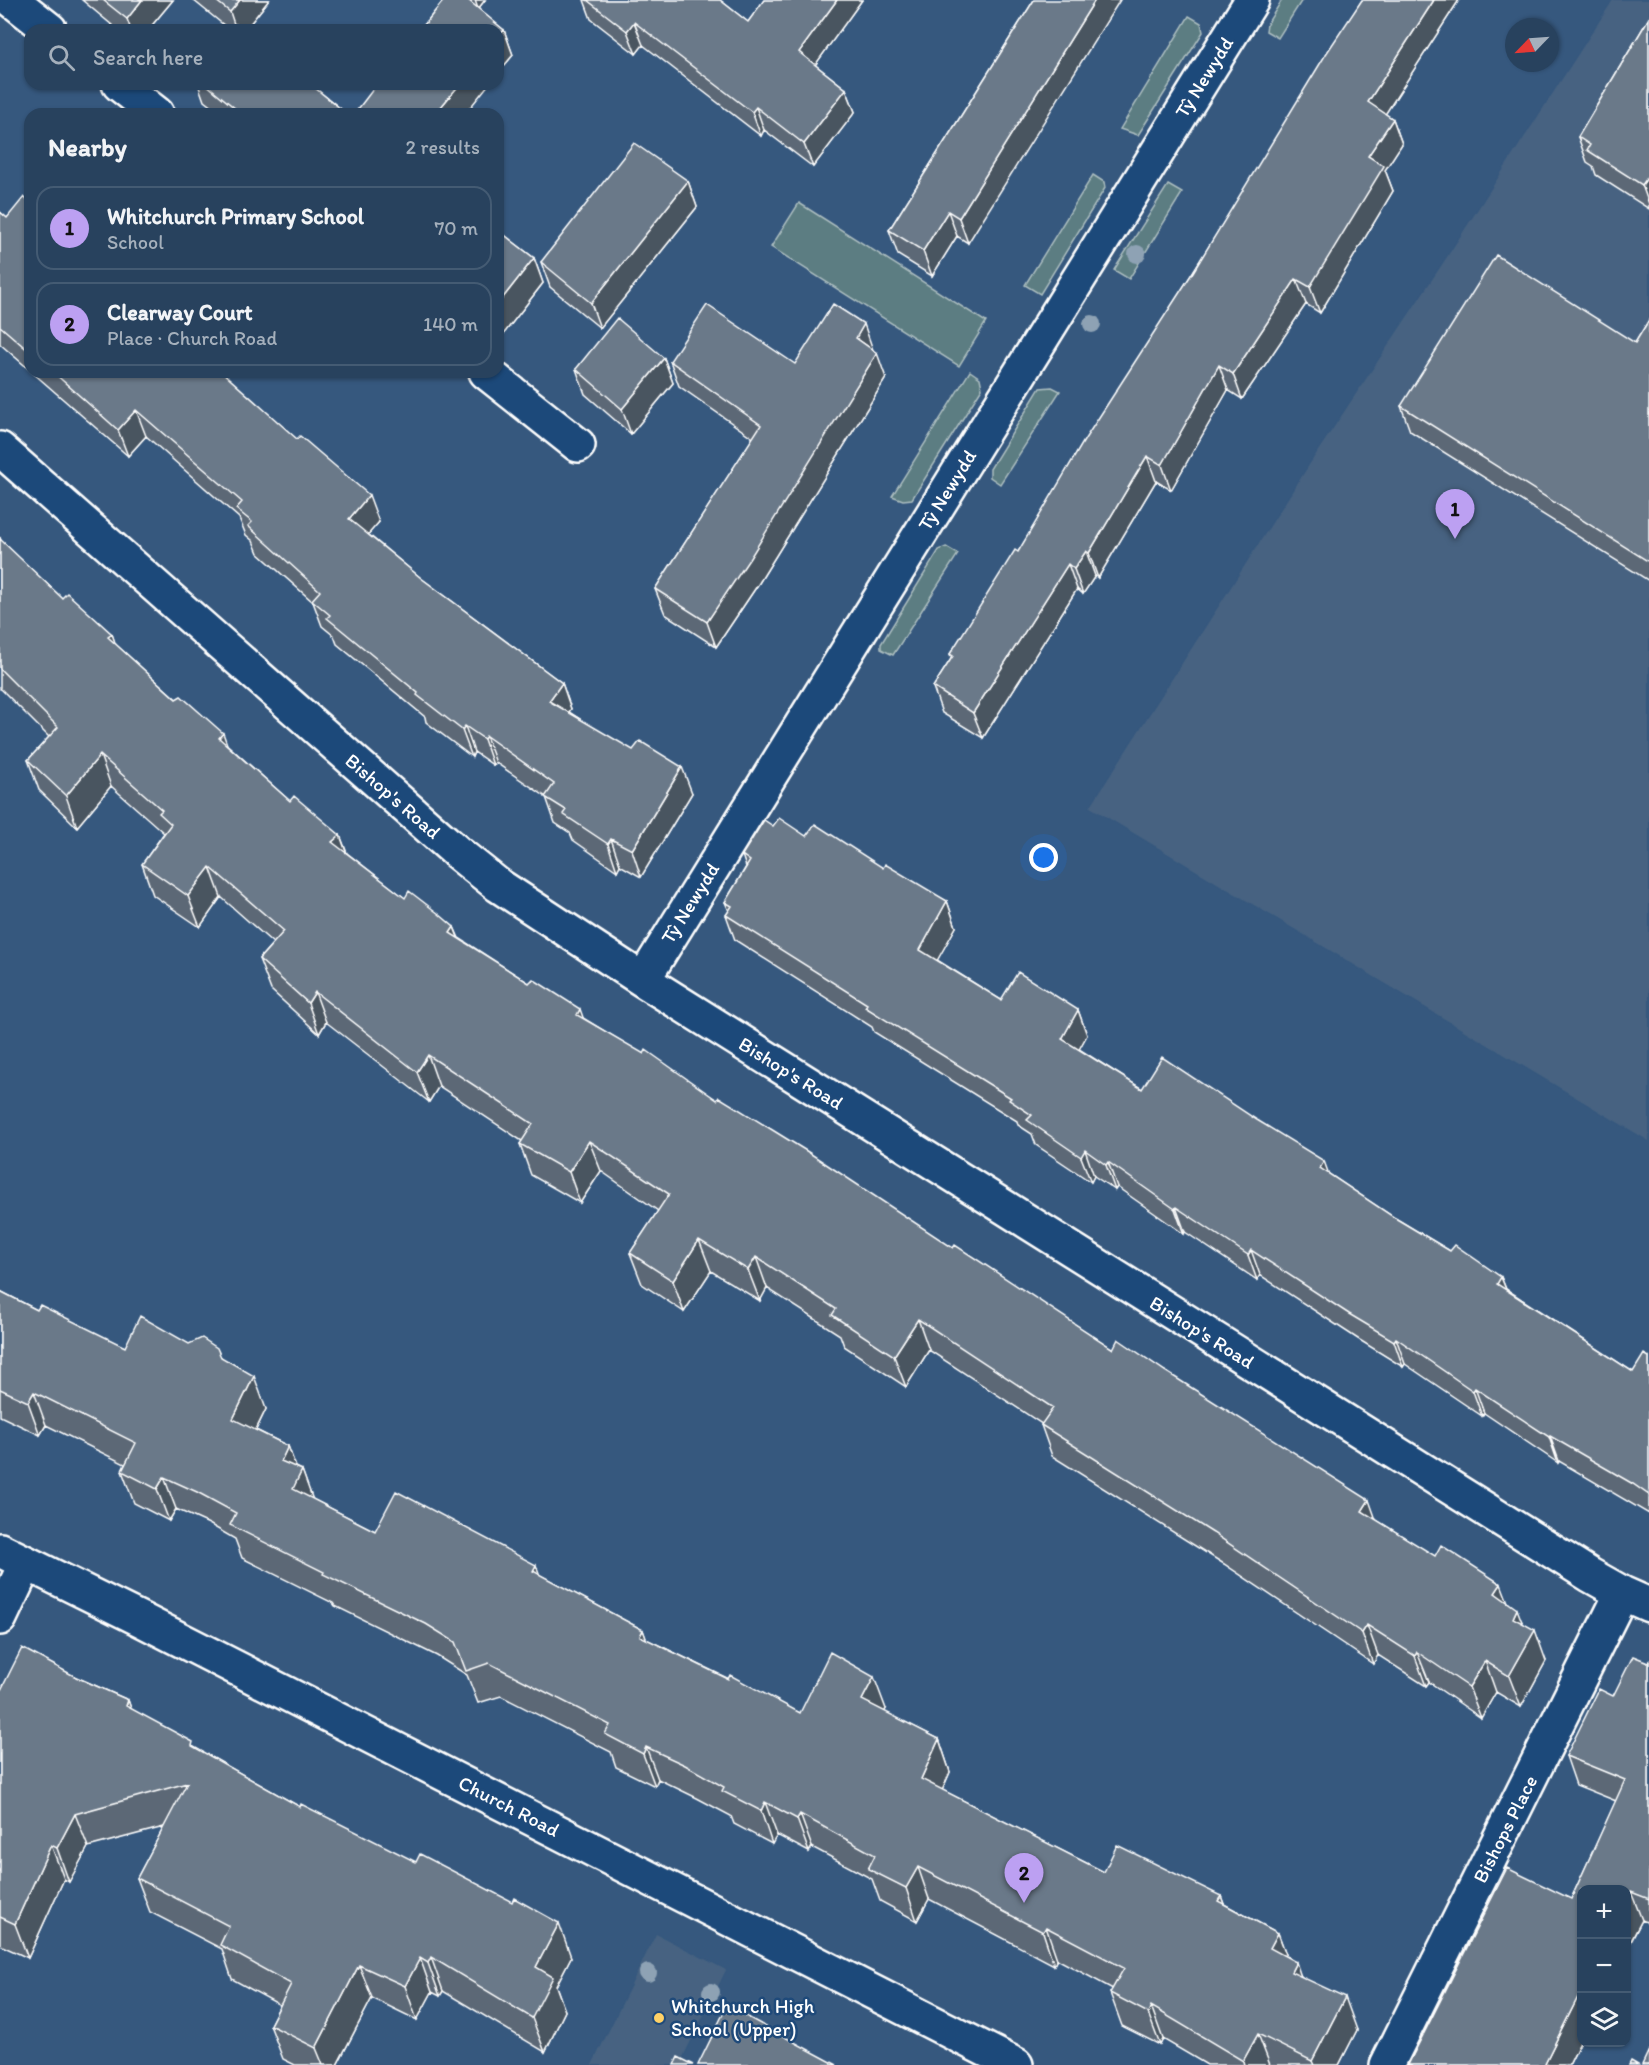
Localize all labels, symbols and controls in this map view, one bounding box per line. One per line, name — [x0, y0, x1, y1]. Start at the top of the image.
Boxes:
north arrow — [1505, 18, 1559, 72]
search box — [24, 24, 504, 90]
street label: Tŷ Newydd — [1170, 32, 1238, 122]
icon: search — [45, 41, 78, 74]
text: Search here — [93, 44, 203, 71]
text: Nearby — [48, 131, 127, 163]
text: 2 results — [406, 135, 480, 159]
text: Whitchurch Primary School — [107, 203, 364, 230]
text: 1 — [65, 216, 74, 240]
text: 70 m — [434, 216, 478, 240]
text: School — [107, 230, 164, 254]
text: Clearway Court — [107, 299, 253, 326]
text: 2 — [64, 312, 75, 336]
text: 140 m — [423, 312, 478, 336]
text: Place · Church Road — [107, 326, 277, 350]
street label: Tŷ Newydd — [913, 445, 981, 535]
pin: 1 — [1436, 490, 1474, 539]
street label: Bishop's Road — [340, 748, 446, 844]
your location — [1029, 843, 1058, 872]
street label: Tŷ Newydd — [656, 858, 724, 948]
street label: Bishop's Road — [734, 1031, 848, 1115]
street label: Bishop's Road — [1145, 1290, 1259, 1374]
street label: Church Road — [454, 1770, 564, 1842]
street label: Bishops Place — [1468, 1771, 1542, 1887]
pin: 2 — [1004, 1854, 1044, 1903]
map controls — [1577, 1885, 1631, 2047]
button: + — [1577, 1885, 1631, 1939]
button: − — [1577, 1939, 1631, 1993]
button: layers — [1577, 1993, 1631, 2047]
place label: Whitchurch High School (Upper) — [671, 1994, 815, 2041]
marker: Whitchurch High School (Upper) — [652, 2011, 666, 2025]

